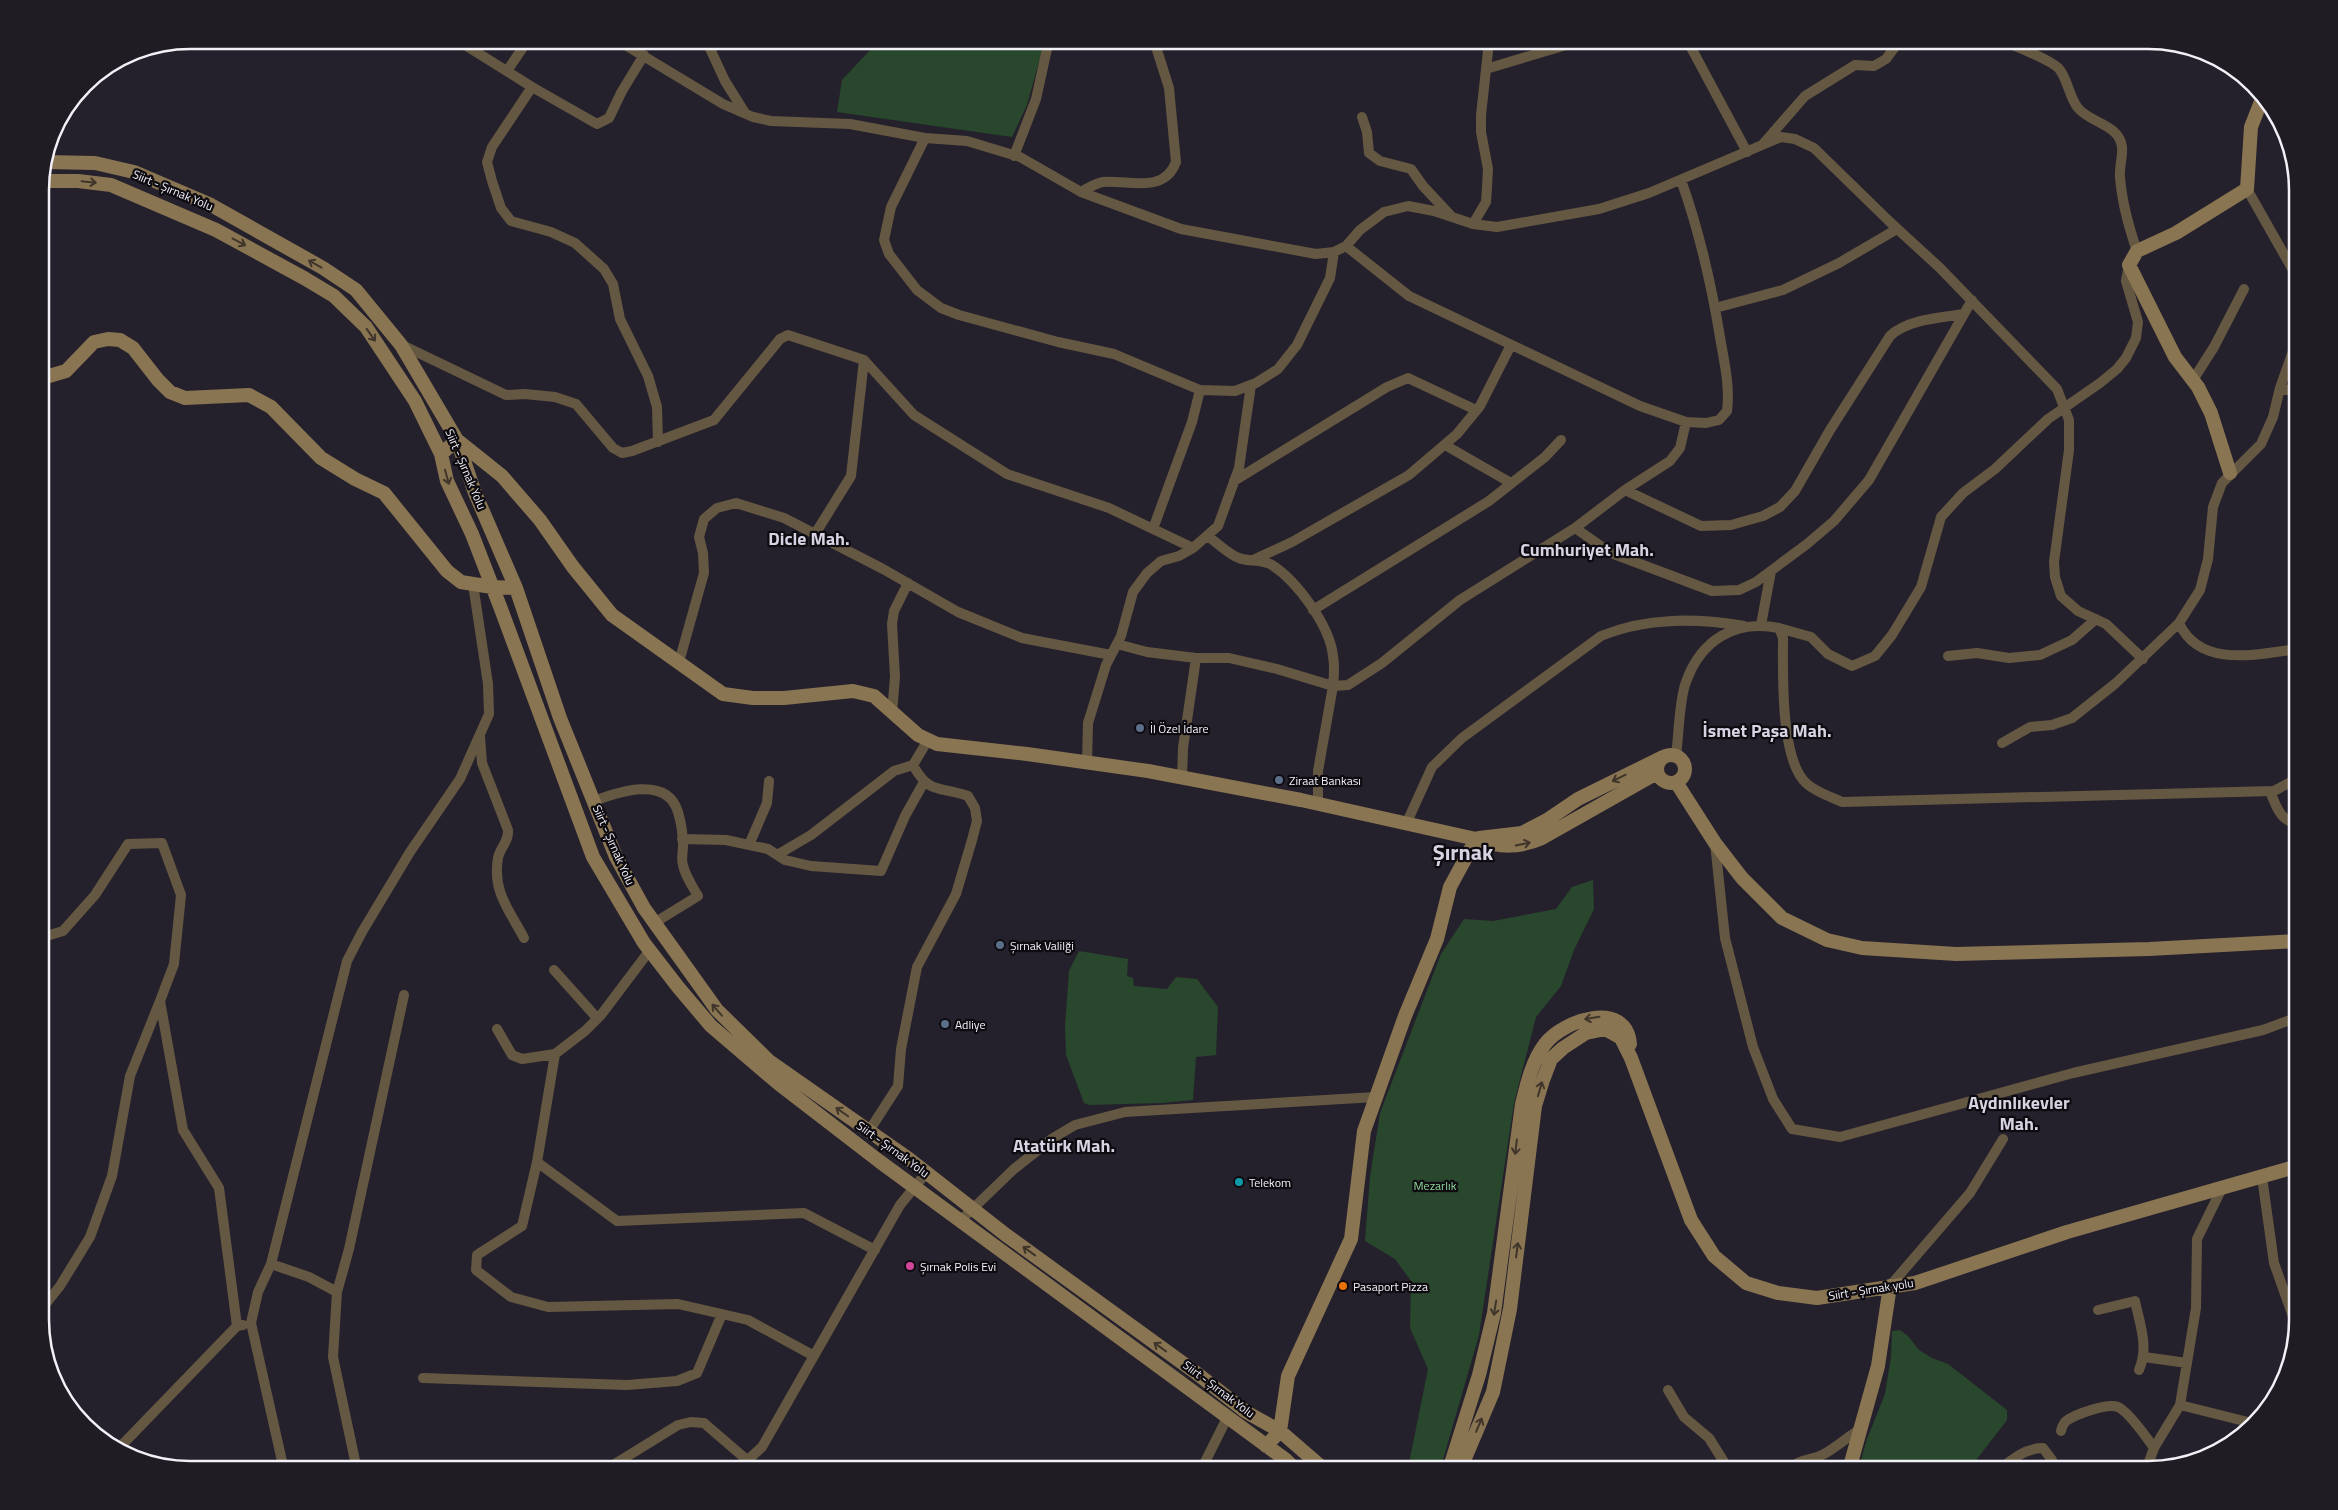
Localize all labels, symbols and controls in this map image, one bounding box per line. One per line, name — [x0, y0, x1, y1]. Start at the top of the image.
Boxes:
street label: Siirt - Şırnak Yolu — [130, 164, 216, 216]
one-way arrow — [81, 177, 97, 187]
one-way arrow — [231, 238, 246, 248]
one-way arrow — [308, 259, 323, 268]
one-way arrow — [366, 327, 376, 341]
street label: Siirt - Şırnak Yolu — [440, 426, 492, 512]
one-way arrow — [442, 468, 452, 484]
district label: Dicle Mah. — [768, 525, 850, 552]
district label: Cumhuriyet Mah. — [1520, 536, 1654, 563]
district label: İsmet Paşa Mah. — [1702, 717, 1832, 744]
place label: İl Özel İdare — [1150, 719, 1209, 738]
marker: İl Özel İdare — [1134, 722, 1146, 734]
place label: Ziraat Bankası — [1289, 771, 1361, 790]
one-way arrow — [1612, 773, 1627, 783]
marker: Ziraat Bankası — [1273, 774, 1285, 786]
street label: Siirt - Şırnak Yolu — [588, 802, 640, 888]
district label: Şırnak — [1433, 835, 1494, 869]
one-way arrow — [1515, 839, 1531, 848]
place label: Şırnak Valilği — [1010, 936, 1074, 955]
marker: Şırnak Valilği — [994, 939, 1006, 951]
one-way arrow — [712, 1003, 723, 1016]
one-way arrow — [1584, 1014, 1600, 1024]
place label: Adliye — [955, 1015, 986, 1034]
marker: Adliye — [939, 1018, 951, 1030]
one-way arrow — [1535, 1082, 1545, 1098]
district label: Aydınlıkevler Mah. — [1968, 1089, 2070, 1137]
one-way arrow — [836, 1107, 850, 1117]
street label: Siirt - Şırnak Yolu — [853, 1116, 933, 1182]
district label: Atatürk Mah. — [1013, 1132, 1115, 1159]
one-way arrow — [1511, 1138, 1521, 1154]
place label: Telekom — [1249, 1173, 1291, 1192]
marker: Telekom — [1233, 1176, 1245, 1188]
park label: Mezarlık — [1414, 1176, 1457, 1195]
one-way arrow — [1512, 1242, 1522, 1258]
one-way arrow — [1022, 1246, 1036, 1256]
place label: Şırnak Polis Evi — [920, 1257, 996, 1276]
marker: Şırnak Polis Evi — [904, 1260, 916, 1272]
street label: Siirt - Şırnak yolu — [1827, 1273, 1915, 1305]
place label: Pasaport Pizza — [1353, 1277, 1428, 1296]
marker: Pasaport Pizza — [1337, 1280, 1349, 1292]
one-way arrow — [1490, 1299, 1500, 1315]
one-way arrow — [1154, 1341, 1167, 1352]
street label: Siirt - Şırnak Yolu — [1179, 1356, 1259, 1422]
one-way arrow — [1475, 1418, 1485, 1433]

